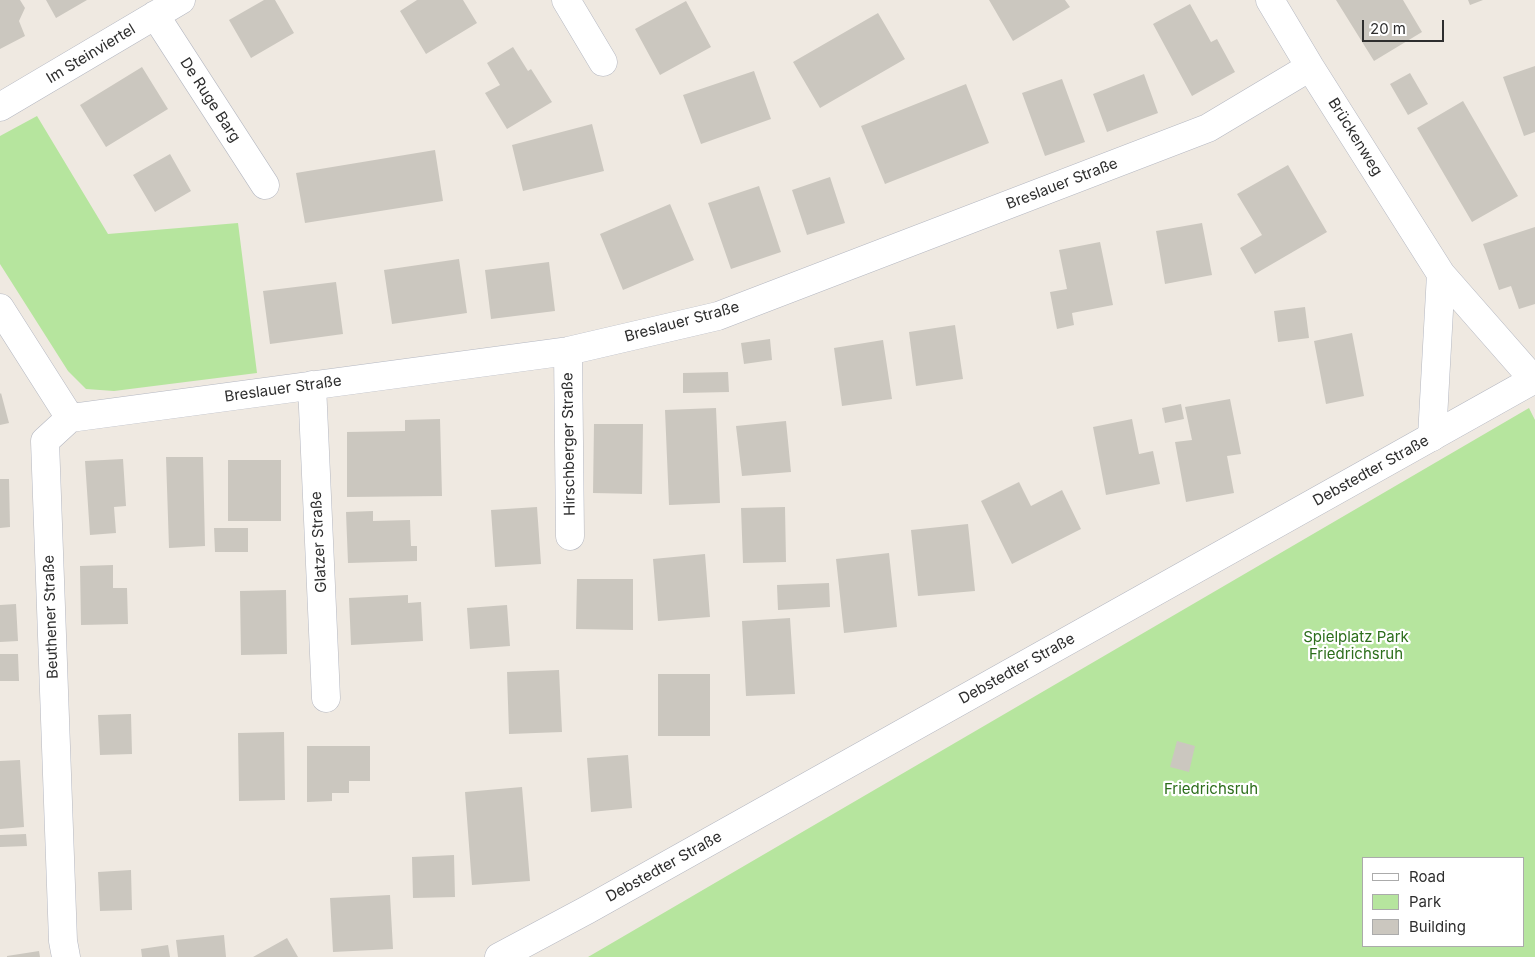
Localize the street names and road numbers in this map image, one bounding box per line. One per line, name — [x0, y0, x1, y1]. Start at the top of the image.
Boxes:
street label: Im Steinviertel — [43, 20, 139, 88]
street label: De Ruge Barg — [176, 54, 244, 146]
street label: Brückenweg — [1324, 95, 1386, 179]
street label: Breslauer Straße — [1004, 154, 1120, 214]
street label: Breslauer Straße — [623, 298, 741, 346]
street label: Breslauer Straße — [223, 372, 343, 406]
street label: Hirschberger Straße — [559, 372, 579, 516]
street label: Debstedter Straße — [1310, 432, 1432, 510]
street label: Glatzer Straße — [307, 491, 331, 593]
street label: Beuthener Straße — [40, 555, 62, 679]
street label: Debstedter Straße — [956, 630, 1078, 708]
street label: Debstedter Straße — [603, 828, 725, 906]

